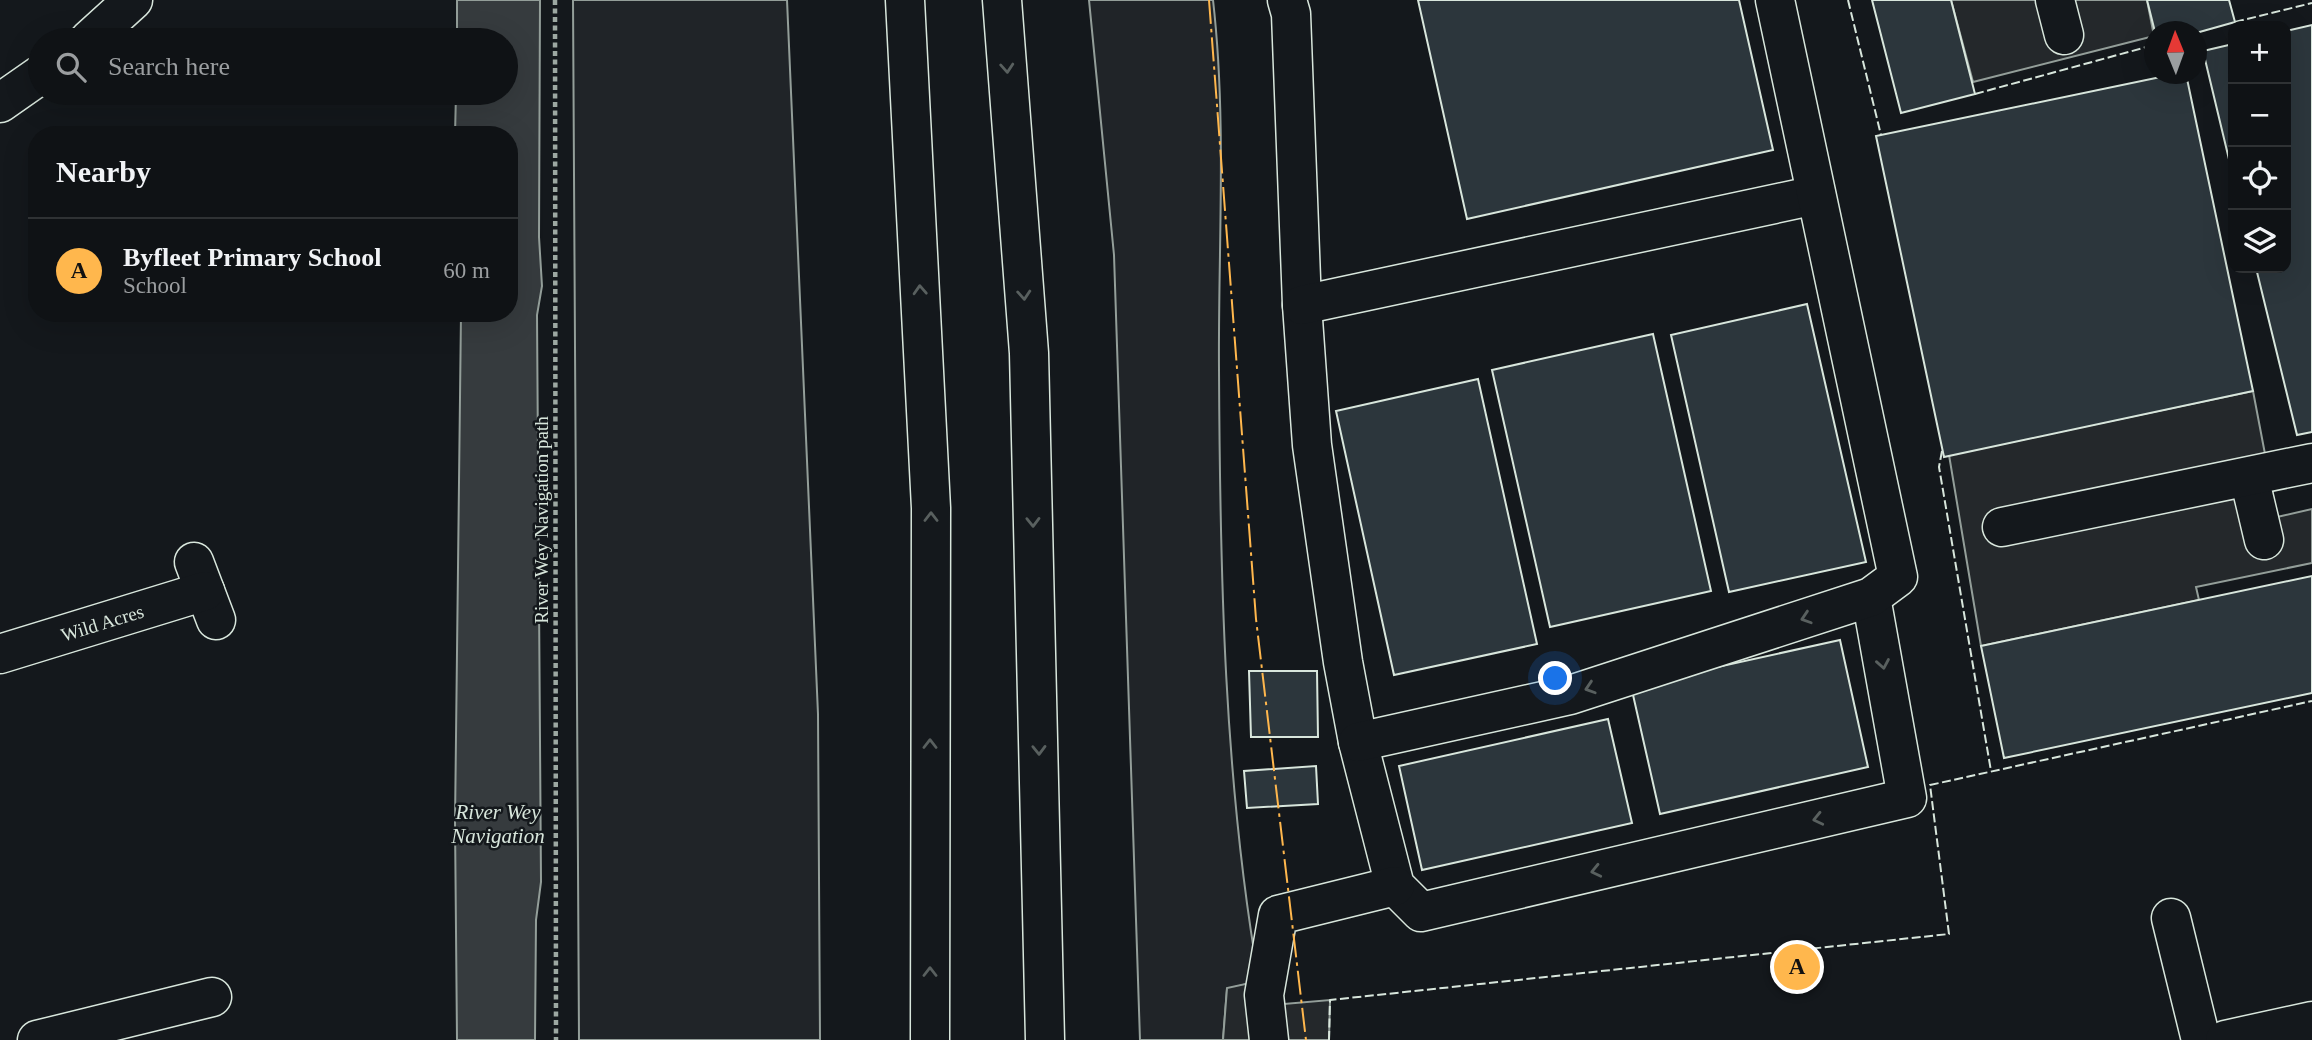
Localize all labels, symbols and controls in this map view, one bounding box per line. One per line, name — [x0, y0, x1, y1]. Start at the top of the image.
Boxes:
north arrow — [2144, 21, 2207, 84]
map controls — [2228, 21, 2291, 273]
button: + — [2228, 21, 2291, 84]
search box — [28, 28, 518, 105]
icon: search — [52, 48, 90, 86]
text: Search here — [108, 52, 230, 81]
one-way arrow — [999, 63, 1014, 74]
button: − — [2228, 84, 2291, 147]
button: locate — [2228, 147, 2291, 210]
text: Nearby — [56, 155, 151, 188]
button: layers — [2228, 210, 2291, 273]
text: Byfleet Primary School — [123, 243, 382, 272]
text: A — [71, 258, 87, 283]
text: 60 m — [443, 258, 490, 283]
text: School — [123, 273, 187, 298]
one-way arrow — [912, 284, 927, 295]
one-way arrow — [1016, 290, 1031, 301]
street label: River Wey Navigation path — [531, 416, 552, 624]
one-way arrow — [923, 511, 939, 522]
one-way arrow — [1025, 517, 1041, 528]
street label: Wild Acres — [58, 600, 146, 645]
one-way arrow — [1801, 610, 1813, 624]
one-way arrow — [1875, 658, 1890, 670]
your location — [1538, 661, 1572, 695]
one-way arrow — [1584, 680, 1596, 695]
one-way arrow — [922, 739, 938, 749]
one-way arrow — [1031, 744, 1046, 755]
water label: River Wey Navigation — [450, 800, 545, 848]
one-way arrow — [1812, 811, 1824, 825]
one-way arrow — [1590, 863, 1602, 877]
pin: A — [1774, 941, 1820, 993]
one-way arrow — [922, 966, 938, 977]

